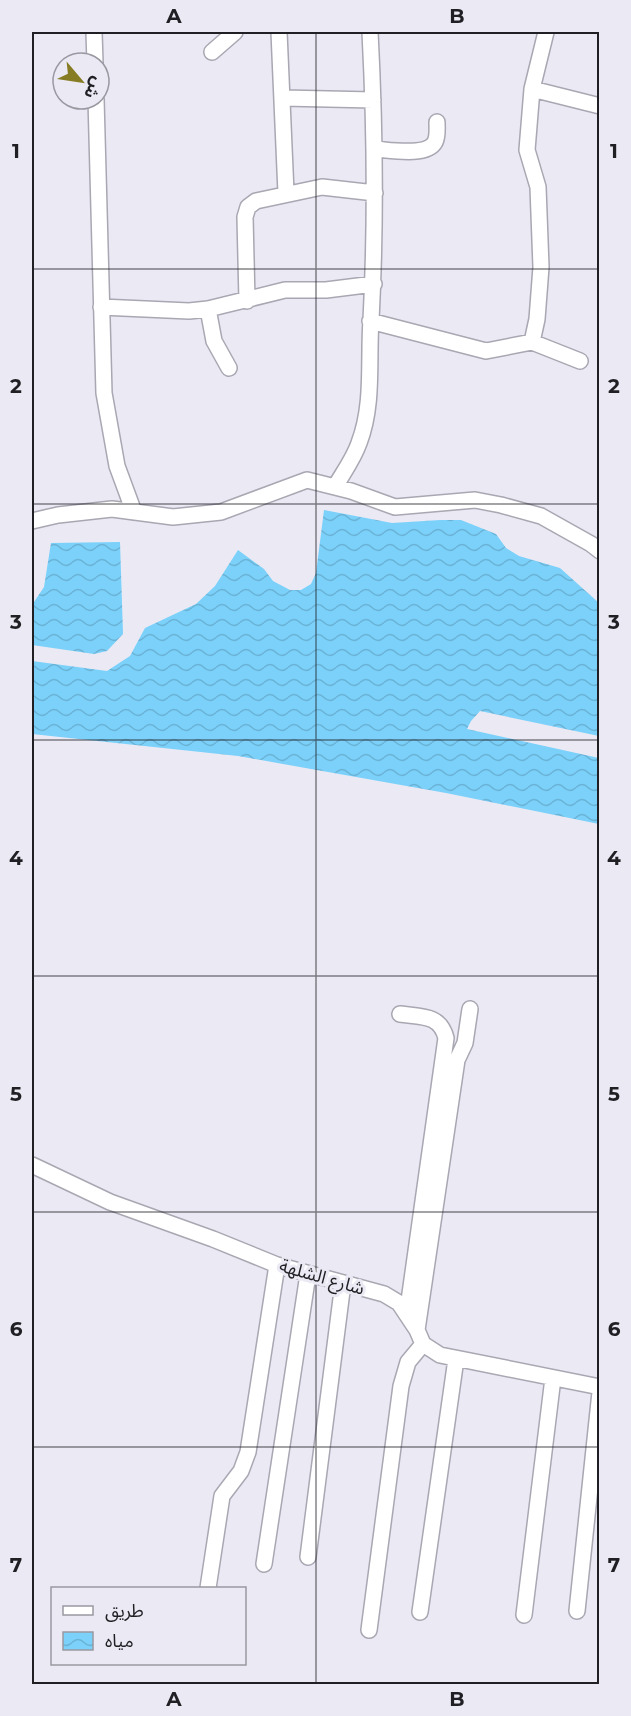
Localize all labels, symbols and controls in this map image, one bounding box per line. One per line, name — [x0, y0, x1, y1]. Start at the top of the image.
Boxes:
text: A — [165, 4, 182, 28]
text: B — [449, 4, 465, 28]
north arrow — [51, 51, 111, 111]
text: ش — [80, 74, 107, 102]
text: 1 — [12, 139, 20, 163]
text: 1 — [610, 139, 618, 163]
text: 2 — [10, 374, 22, 398]
text: 2 — [608, 374, 620, 398]
text: 3 — [9, 610, 22, 634]
text: 3 — [607, 610, 620, 634]
text: 4 — [9, 846, 23, 870]
text: 4 — [607, 846, 621, 870]
text: 5 — [10, 1082, 22, 1106]
text: 5 — [608, 1082, 620, 1106]
street label: شارع الشلهة — [276, 1254, 367, 1302]
text: 6 — [10, 1317, 23, 1341]
text: 6 — [608, 1317, 621, 1341]
text: 7 — [10, 1553, 22, 1577]
text: 7 — [608, 1553, 620, 1577]
legend — [51, 1587, 246, 1665]
text: طريق — [105, 1600, 144, 1622]
text: مياه — [105, 1630, 134, 1652]
text: A — [165, 1687, 182, 1711]
text: B — [449, 1687, 465, 1711]

